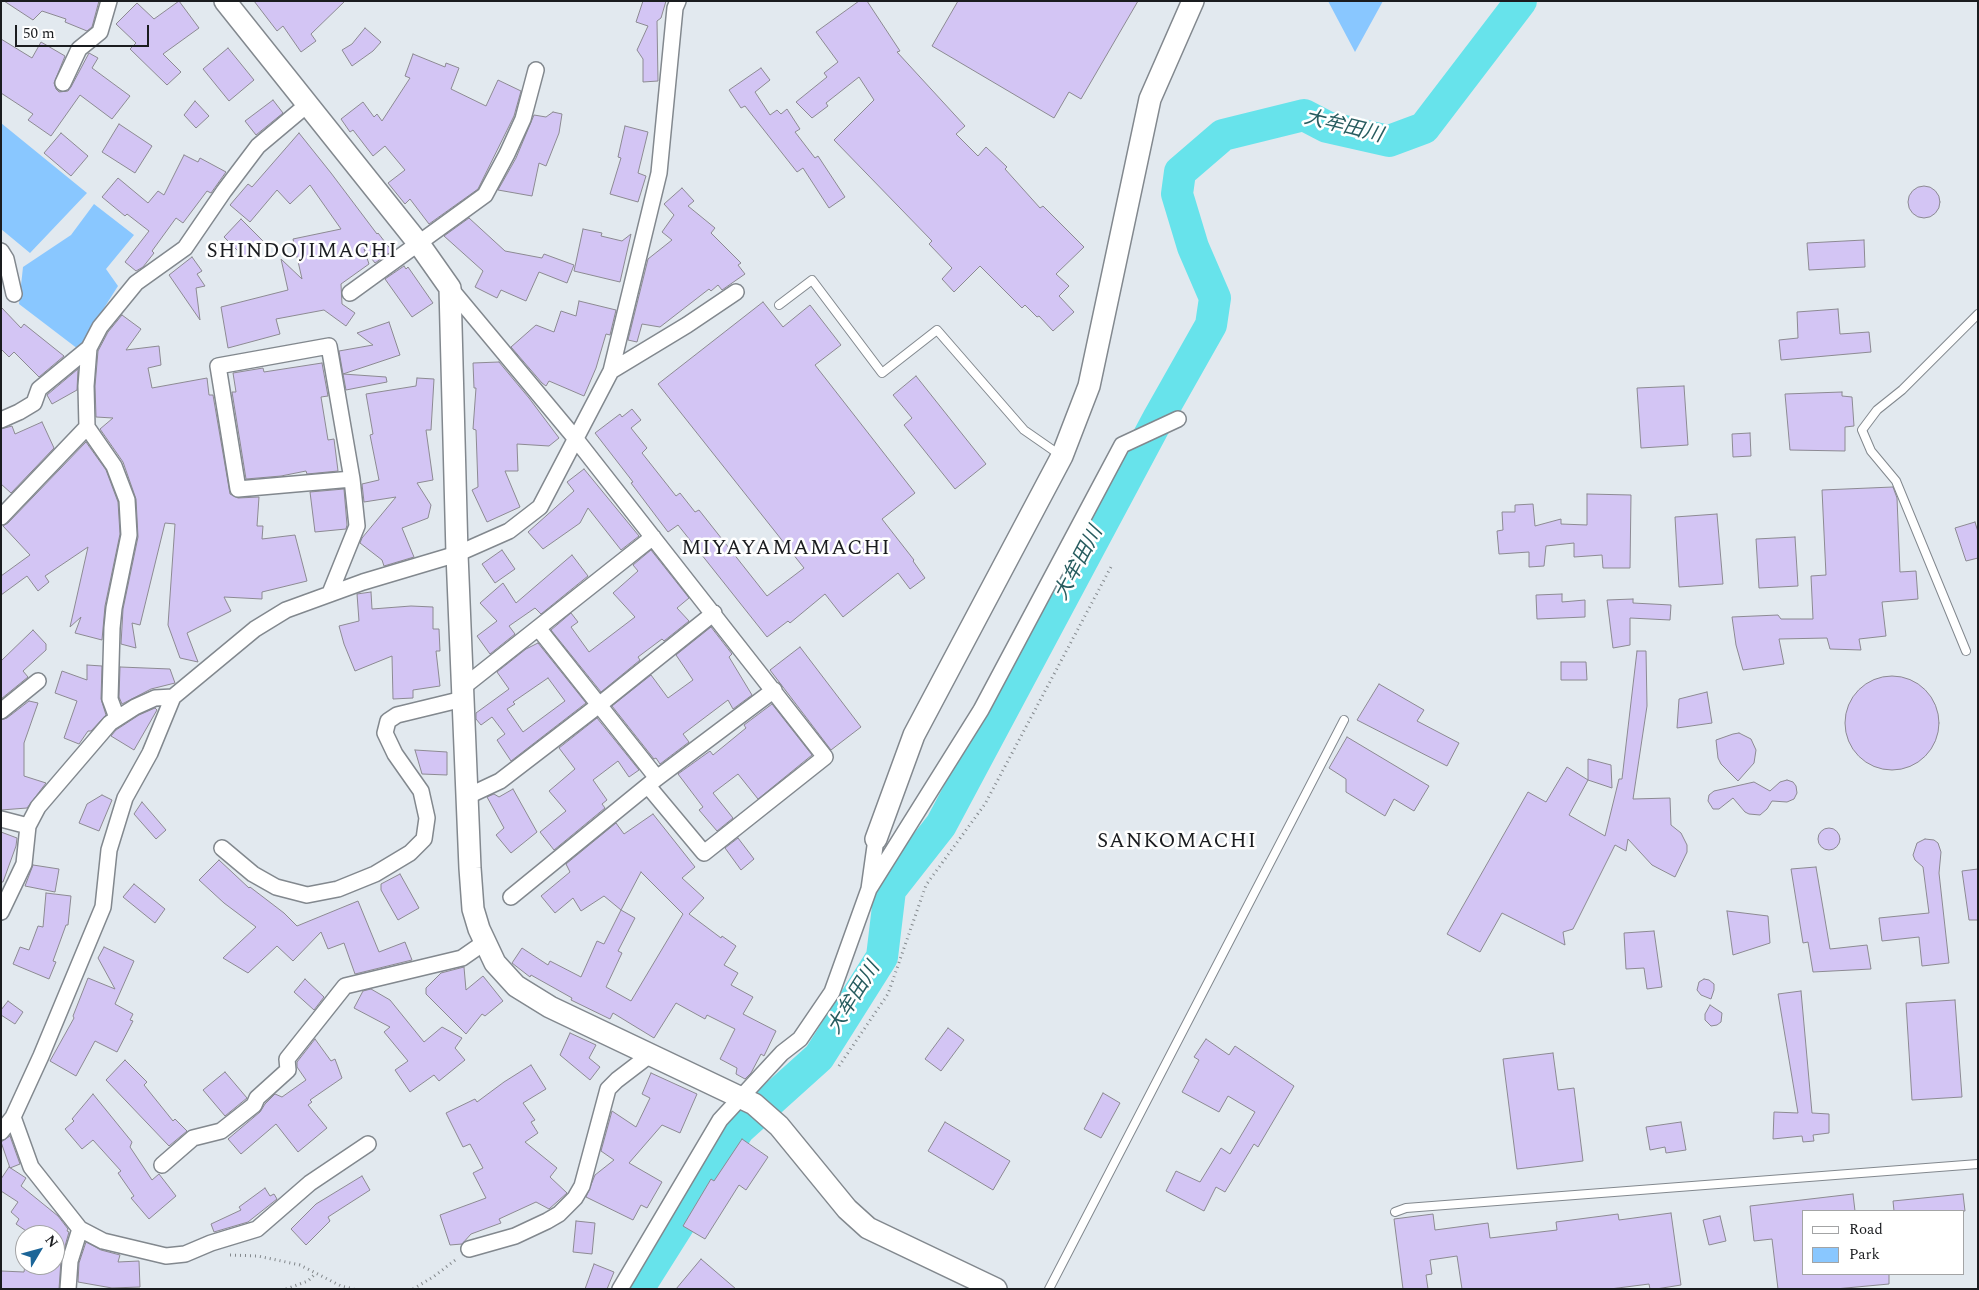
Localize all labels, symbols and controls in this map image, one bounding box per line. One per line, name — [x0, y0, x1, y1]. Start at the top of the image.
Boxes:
scale bar — [18, 15, 151, 47]
text: 50 m — [23, 22, 55, 45]
water label: 大牟田川 — [1301, 107, 1385, 149]
district label: SHINDOJIMACHI — [205, 240, 399, 266]
water label: 大牟田川 — [1051, 523, 1109, 605]
district label: MIYAYAMAMACHI — [680, 537, 892, 563]
district label: SANKOMACHI — [1096, 830, 1258, 856]
water label: 大牟田川 — [824, 959, 886, 1039]
legend — [1802, 1210, 1964, 1275]
text: Road — [1849, 1218, 1883, 1241]
north arrow — [15, 1225, 65, 1275]
text: N — [40, 1230, 63, 1252]
text: Park — [1849, 1243, 1880, 1266]

